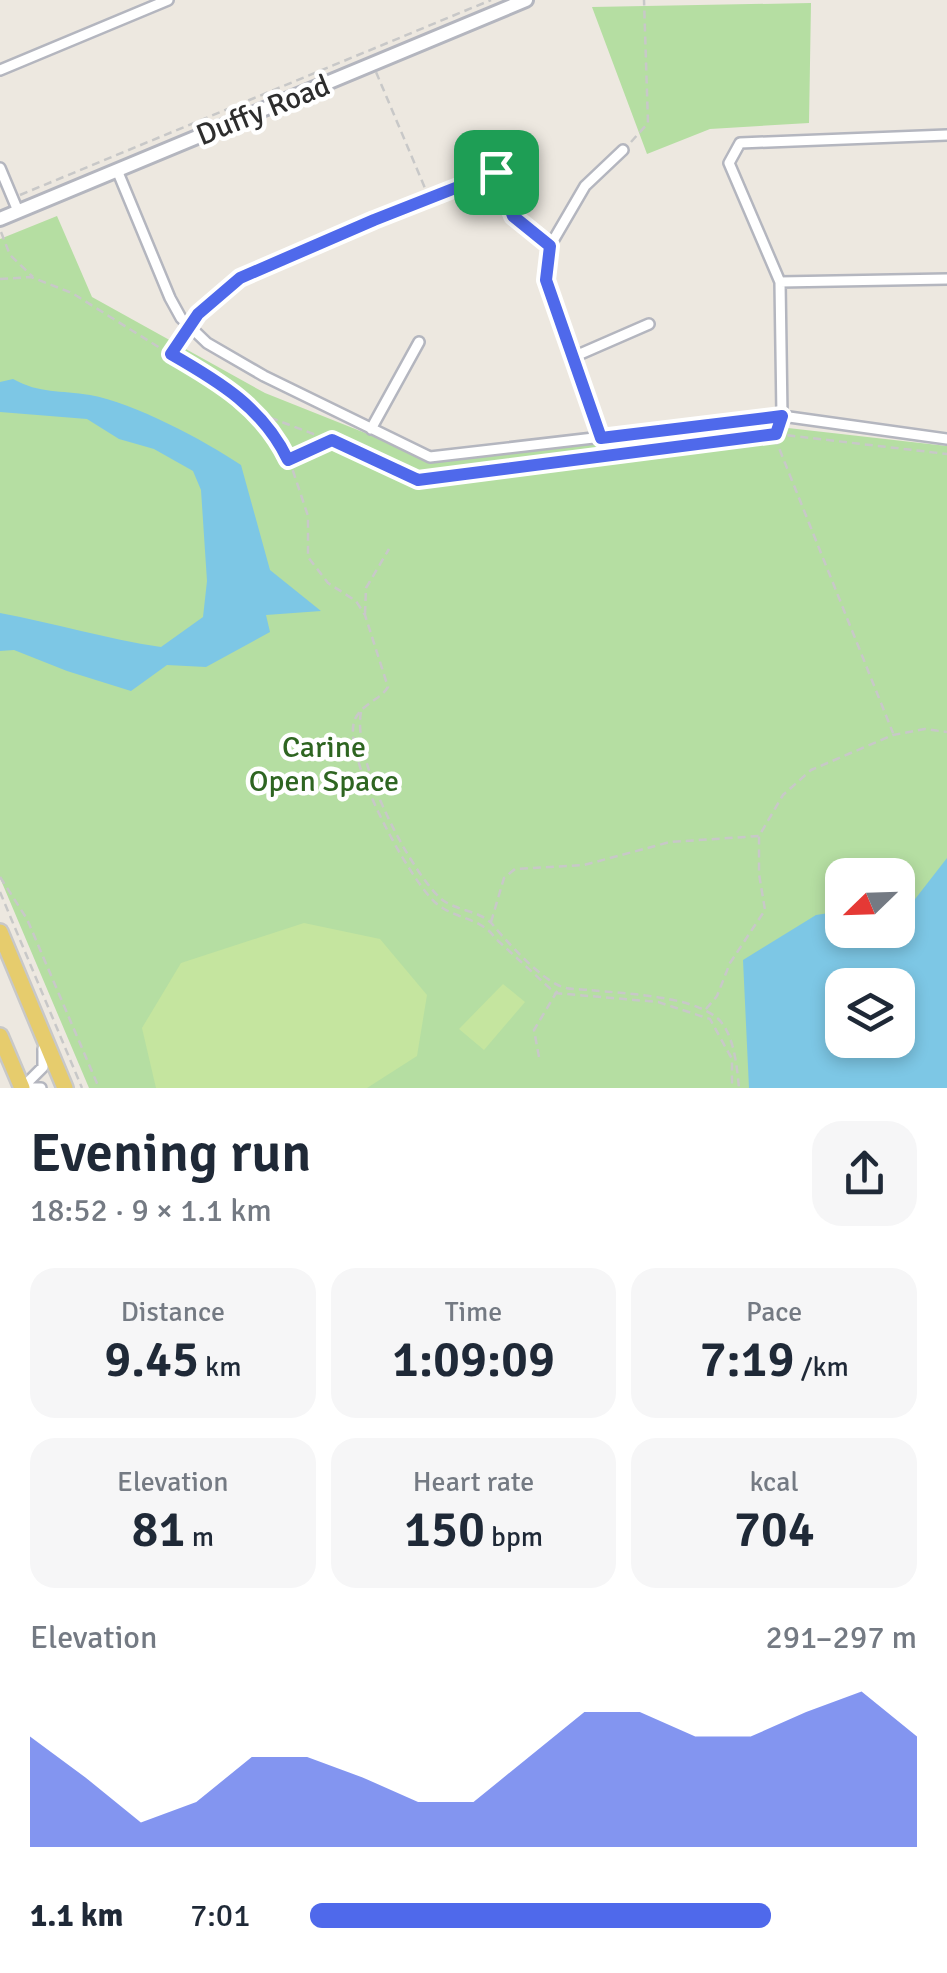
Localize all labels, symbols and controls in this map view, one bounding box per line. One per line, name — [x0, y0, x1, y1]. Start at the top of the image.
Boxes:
street label: Duffy Road — [191, 67, 335, 154]
pin — [454, 130, 539, 215]
icon: arrive — [469, 145, 524, 200]
park label: Carine Open Space — [249, 729, 399, 800]
north arrow — [825, 858, 915, 948]
map controls — [825, 858, 915, 1058]
button: layers — [825, 968, 915, 1058]
text: Evening run — [30, 1119, 311, 1187]
button: share — [812, 1121, 917, 1226]
text: 18:52 · 9 × 1.1 km — [30, 1191, 272, 1230]
text: Distance — [121, 1295, 225, 1329]
text: Time — [445, 1295, 502, 1329]
text: Pace — [746, 1295, 802, 1329]
text: 9.45 — [104, 1329, 199, 1391]
text: 1:09:09 — [392, 1329, 555, 1391]
text: 7:19 — [699, 1329, 795, 1391]
text: km — [199, 1350, 241, 1384]
text: /km — [795, 1350, 849, 1384]
text: Elevation — [117, 1465, 229, 1499]
text: Heart rate — [413, 1465, 534, 1499]
text: kcal — [750, 1465, 799, 1499]
text: 81 — [132, 1499, 186, 1561]
text: 150 — [404, 1499, 485, 1561]
text: 704 — [734, 1499, 815, 1561]
text: m — [186, 1520, 214, 1554]
text: bpm — [485, 1520, 543, 1554]
text: Elevation — [30, 1618, 157, 1657]
text: 291–297 m — [766, 1618, 917, 1657]
text: 1.1 km — [30, 1896, 123, 1935]
text: 7:01 — [190, 1896, 250, 1935]

